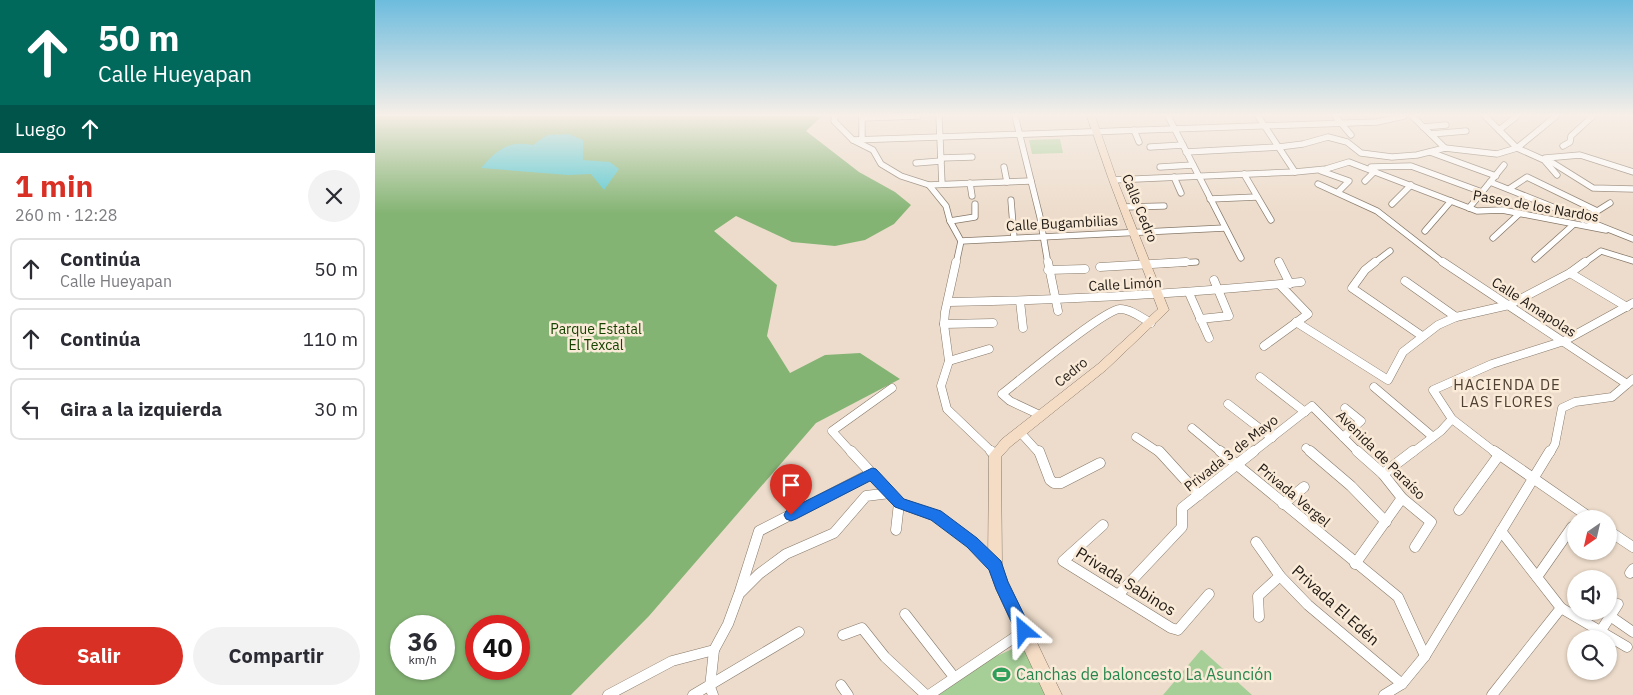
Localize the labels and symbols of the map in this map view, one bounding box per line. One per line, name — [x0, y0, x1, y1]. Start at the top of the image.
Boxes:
street label: Calle Cedro — [1118, 171, 1162, 245]
street label: Paseo de los Nardos — [1472, 186, 1601, 226]
street label: Calle Bugambilias — [1006, 211, 1119, 235]
street label: Calle Limón — [1088, 273, 1162, 295]
street label: Calle Amapolas — [1488, 273, 1580, 341]
park label: Parque Estatal El Texcal — [550, 320, 642, 354]
street label: Cedro — [1051, 353, 1091, 391]
district label: HACIENDA DE LAS FLORES — [1453, 375, 1561, 411]
street label: Avenida de Paraíso — [1333, 407, 1430, 504]
street label: Privada 3 de Mayo — [1180, 411, 1282, 495]
street label: Privada Vergel — [1254, 459, 1334, 531]
pin — [770, 464, 812, 515]
north arrow — [1567, 510, 1617, 560]
street label: Privada Sabinos — [1072, 542, 1180, 620]
street label: Privada El Edén — [1288, 560, 1384, 650]
position arrow — [997, 604, 1049, 656]
speed limit sign: 40 — [465, 615, 530, 680]
sports icon: Canchas de baloncesto La Asunción — [992, 664, 1012, 684]
place label: Canchas de baloncesto La Asunción — [1016, 664, 1272, 684]

